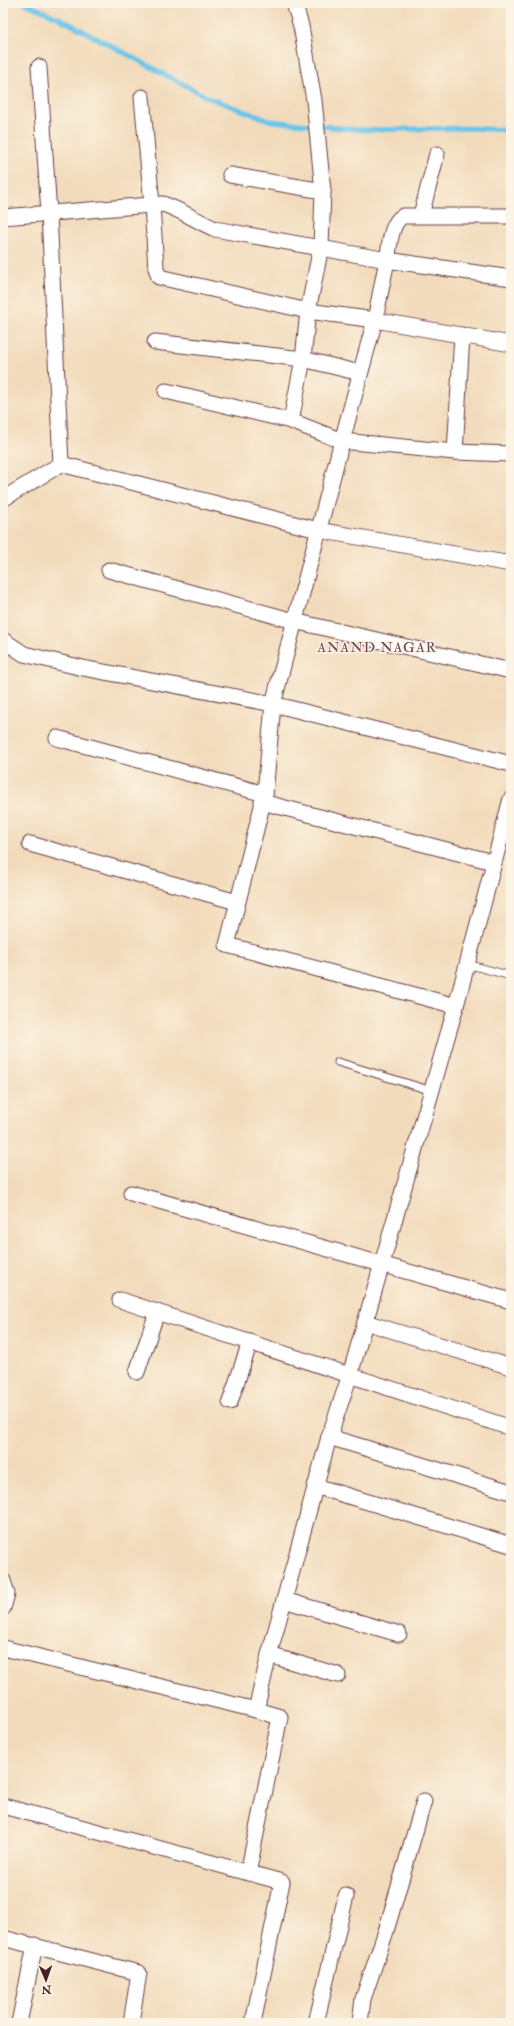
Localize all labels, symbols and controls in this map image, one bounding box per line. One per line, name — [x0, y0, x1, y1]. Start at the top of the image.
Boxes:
district label: ANAND NAGAR — [316, 639, 437, 656]
north arrow — [26, 1960, 66, 2000]
text: N — [40, 1983, 52, 1996]

